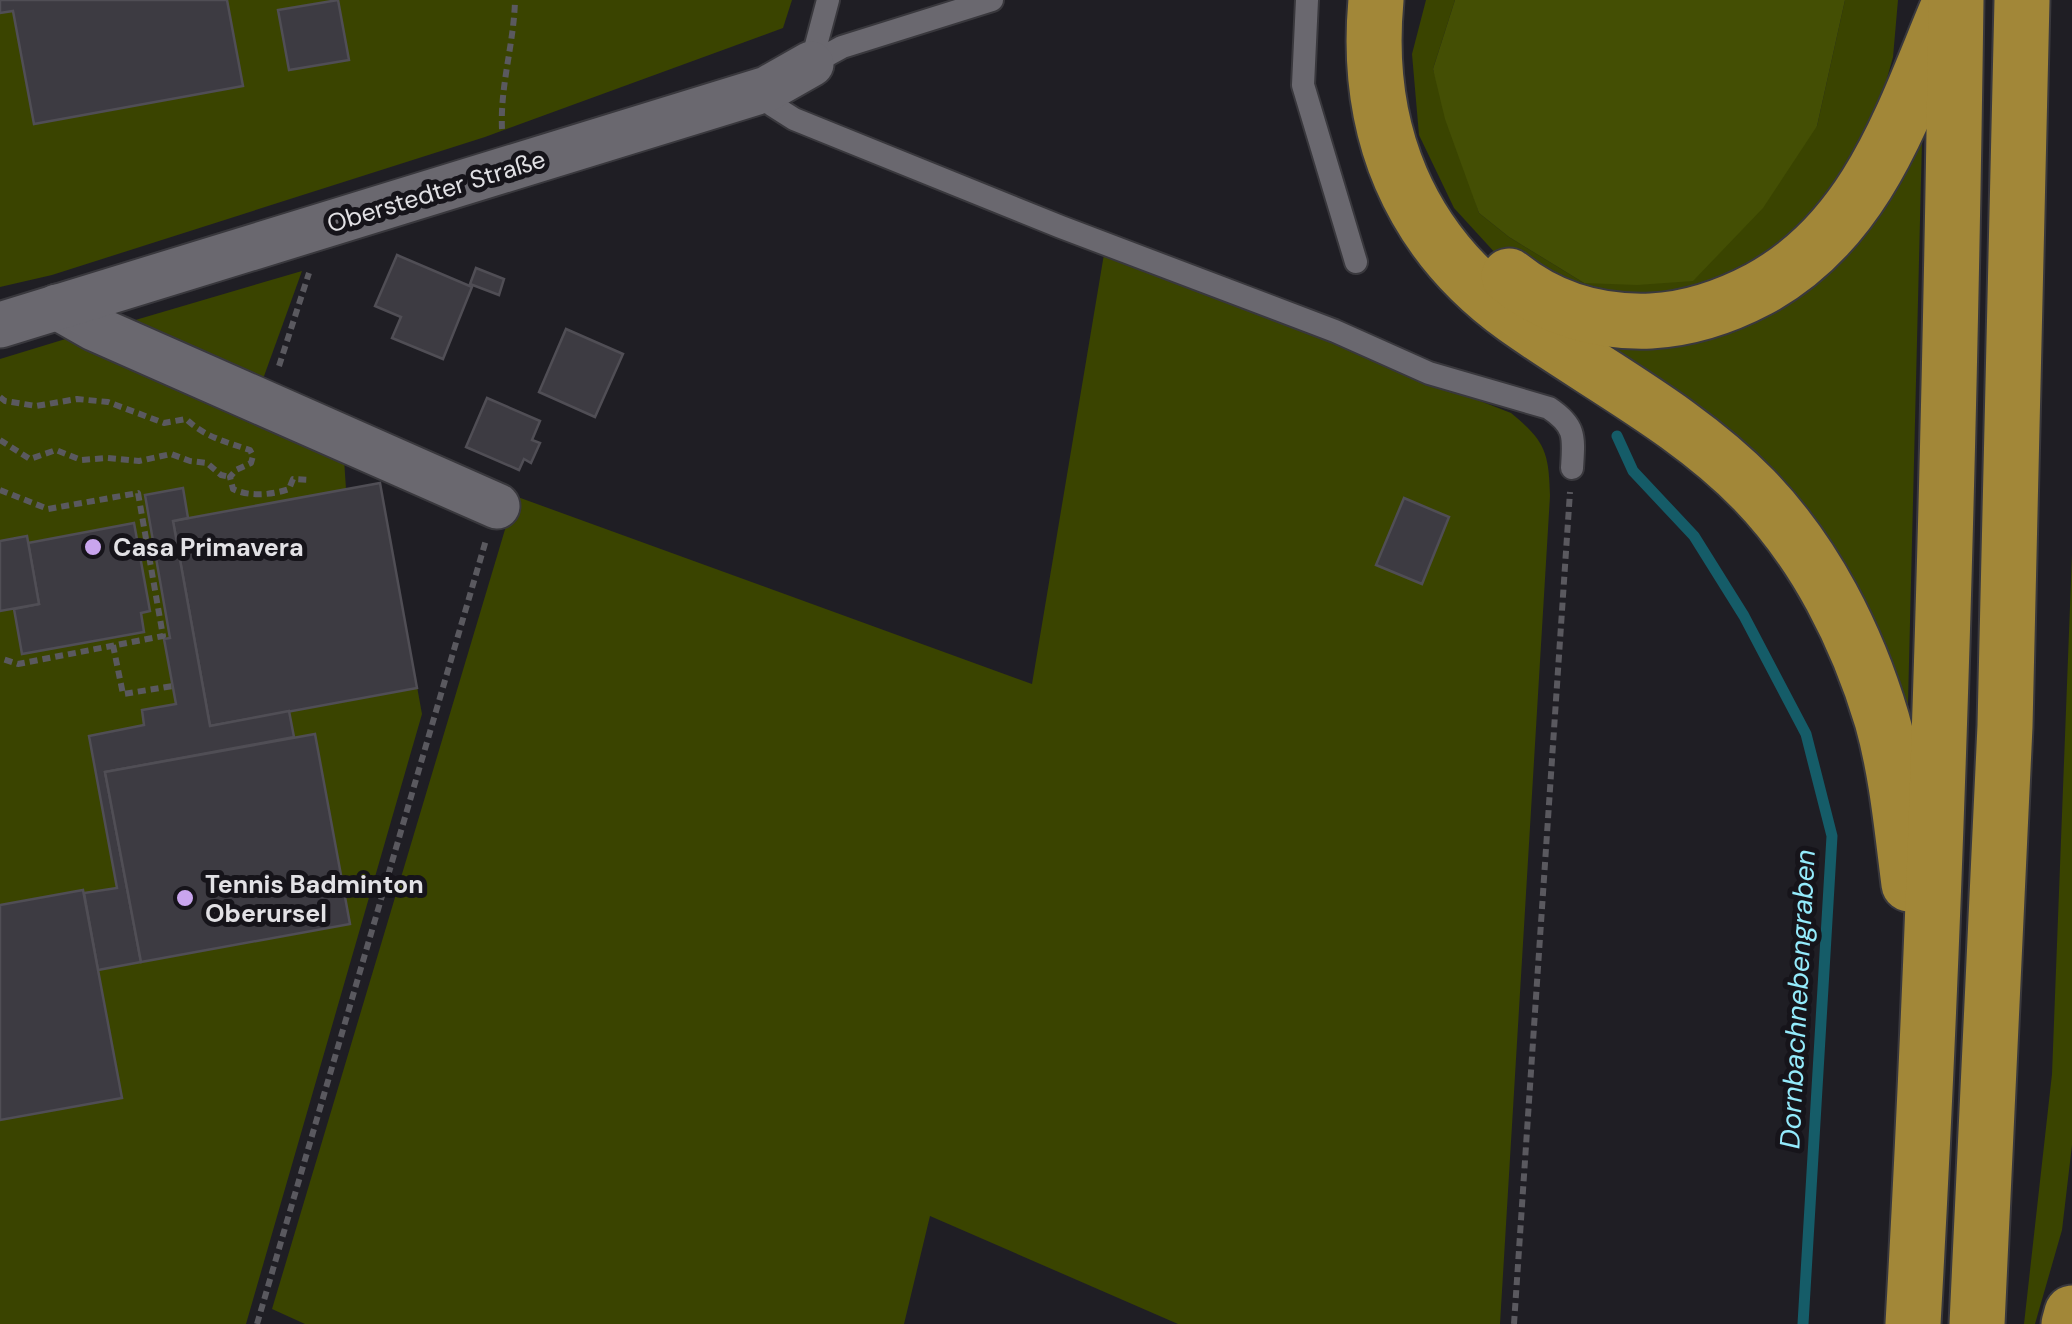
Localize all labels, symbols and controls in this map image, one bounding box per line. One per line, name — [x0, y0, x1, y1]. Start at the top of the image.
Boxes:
street label: Oberstedter Straße — [323, 143, 549, 240]
place label: Casa Primavera — [113, 531, 304, 564]
marker: Casa Primavera — [82, 536, 104, 558]
water label: Dornbachnebengraben — [1771, 848, 1824, 1150]
place label: Tennis Badminton Oberursel — [205, 868, 424, 930]
marker: Tennis Badminton Oberursel — [174, 887, 196, 909]

